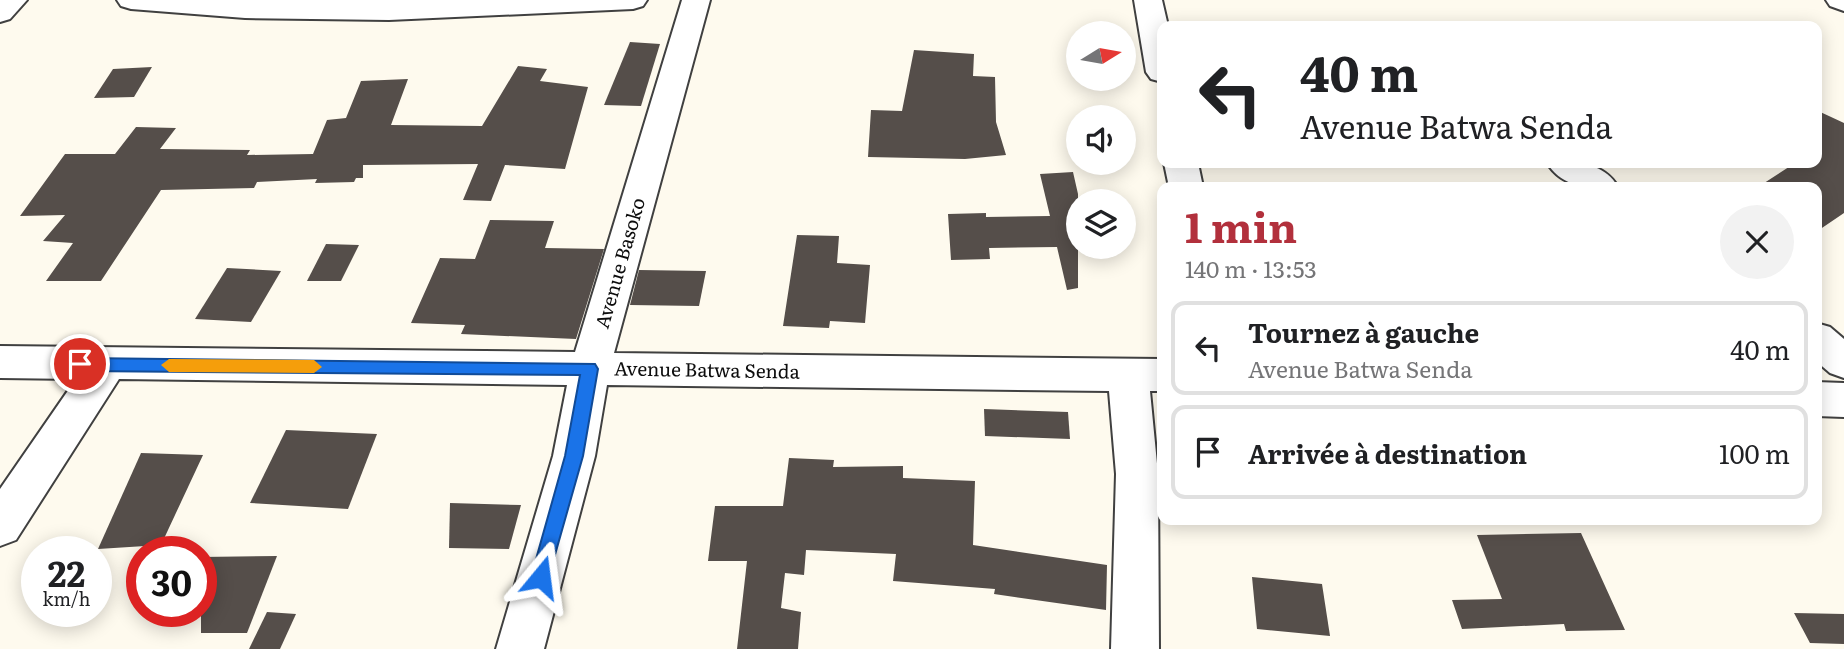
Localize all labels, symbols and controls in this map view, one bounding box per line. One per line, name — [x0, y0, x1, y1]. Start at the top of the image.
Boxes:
north arrow — [1066, 21, 1136, 91]
map controls — [1066, 21, 1136, 259]
text: 40 m — [1300, 34, 1418, 107]
icon: left — [1185, 49, 1276, 140]
text: Avenue Batwa Senda — [1300, 101, 1613, 149]
button: sound — [1066, 105, 1136, 175]
button: layers — [1066, 189, 1136, 259]
street label: Avenue Basoko — [587, 194, 651, 331]
text: 1 min — [1185, 194, 1297, 256]
button: close — [1720, 205, 1794, 279]
text: 140 m · 13:53 — [1185, 251, 1317, 285]
text: Tournez à gauche — [1248, 312, 1479, 351]
icon: left — [1189, 329, 1227, 367]
text: 40 m — [1730, 329, 1790, 368]
pin — [50, 334, 110, 394]
icon: arrive — [61, 345, 99, 383]
text: Avenue Batwa Senda — [1248, 351, 1473, 385]
street label: Avenue Batwa Senda — [614, 353, 801, 385]
icon: arrive — [1189, 433, 1227, 471]
text: Arrivée à destination — [1248, 433, 1527, 472]
text: 100 m — [1719, 433, 1790, 472]
speed limit sign: 30 — [126, 536, 217, 627]
position arrow — [504, 540, 578, 614]
text: 22 — [48, 546, 85, 598]
text: km/h — [43, 585, 90, 612]

